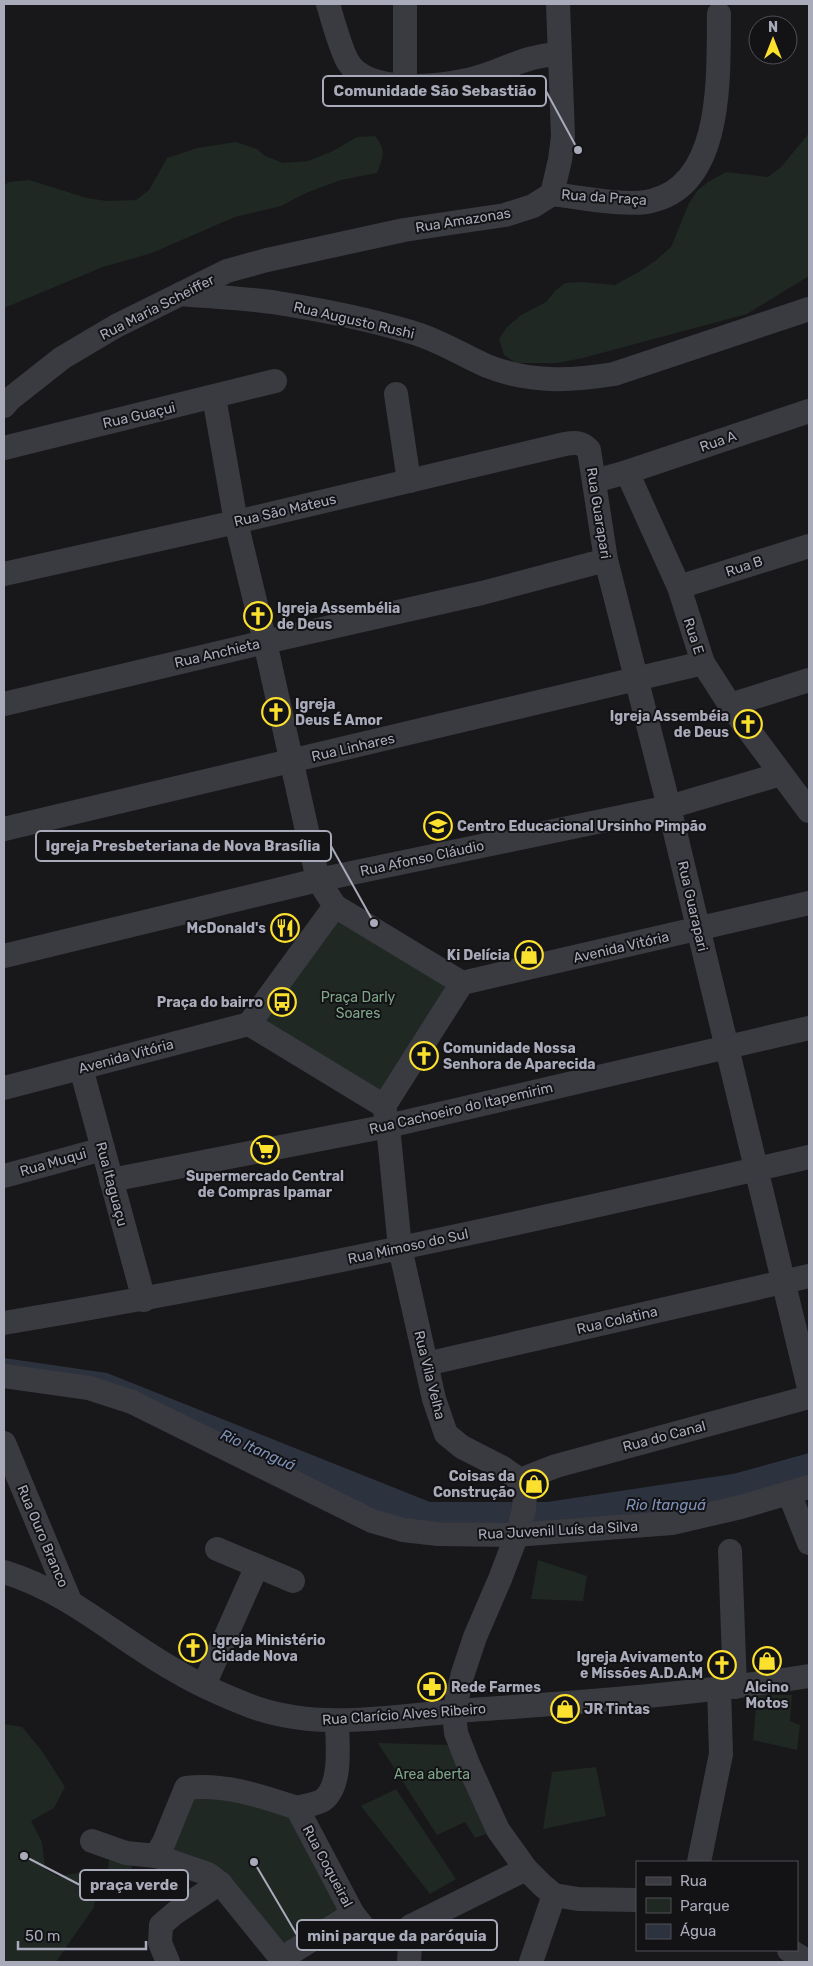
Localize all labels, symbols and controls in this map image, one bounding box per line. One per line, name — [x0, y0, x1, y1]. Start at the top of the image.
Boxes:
north arrow — [748, 15, 798, 65]
text: N — [768, 19, 778, 36]
callout: Comunidade São Sebastião — [323, 76, 546, 106]
text: Comunidade São Sebastião — [334, 82, 536, 100]
street label: Rua da Praça — [561, 186, 647, 209]
street label: Rua Amazonas — [414, 205, 512, 236]
street label: Rua Maria Scheiffer — [97, 271, 218, 344]
street label: Rua Augusto Rushi — [292, 298, 416, 343]
street label: Rua Guaçui — [101, 399, 177, 432]
street label: Rua A — [698, 427, 739, 456]
street label: Rua Guarapari — [583, 466, 614, 560]
street label: Rua São Mateus — [232, 490, 338, 531]
street label: Rua B — [723, 553, 765, 580]
place label: Igreja Assembélia de Deus — [277, 600, 400, 633]
church icon: Igreja Assembélia de Deus — [243, 601, 273, 631]
street label: Rua E — [680, 616, 707, 656]
street label: Rua Anchieta — [173, 635, 261, 672]
place label: Igreja Deus É Amor — [295, 696, 383, 729]
church icon: Igreja Deus É Amor — [261, 697, 291, 727]
place label: Igreja Assembéia de Deus — [610, 708, 729, 741]
church icon: Igreja Assembéia de Deus — [733, 709, 763, 739]
street label: Rua Linhares — [310, 730, 396, 765]
school or university icon: Centro Educacional Ursinho Pimpão — [423, 811, 453, 841]
place label: Centro Educacional Ursinho Pimpão — [457, 818, 707, 835]
callout: Igreja Presbeteriana de Nova Brasília — [36, 831, 331, 861]
text: Igreja Presbeteriana de Nova Brasília — [46, 837, 321, 855]
street label: Rua Afonso Cláudio — [358, 837, 486, 880]
street label: Rua Guarapari — [674, 859, 711, 953]
restaurant icon: McDonald's — [270, 913, 300, 943]
place label: McDonald's — [187, 920, 266, 937]
street label: Avenida Vitória — [572, 928, 671, 967]
shop icon: Ki Delícia — [514, 940, 544, 970]
place label: Ki Delícia — [447, 947, 510, 964]
bus stop icon: Praça do bairro — [267, 987, 297, 1017]
park label: Praça Darly Soares — [321, 989, 396, 1022]
place label: Praça do bairro — [157, 994, 263, 1011]
street label: Avenida Vitória — [77, 1036, 176, 1077]
place label: Comunidade Nossa Senhora de Aparecida — [443, 1040, 596, 1073]
church icon: Comunidade Nossa Senhora de Aparecida — [409, 1041, 439, 1071]
street label: Rua Cachoeiro do Itapemirim — [368, 1079, 555, 1138]
supermarket icon: Supermercado Central de Compras Ipamar — [250, 1135, 280, 1165]
street label: Rua Itaguaçu — [92, 1140, 131, 1228]
street label: Rua Muqui — [18, 1145, 88, 1180]
place label: Supermercado Central de Compras Ipamar — [186, 1168, 344, 1201]
street label: Rua Mimoso do Sul — [346, 1225, 470, 1268]
street label: Rua Colatina — [575, 1303, 659, 1338]
street label: Rua Vila Velha — [410, 1329, 449, 1421]
street label: Rua do Canal — [621, 1417, 707, 1456]
water label: Rio Itanguá — [218, 1425, 299, 1475]
place label: Coisas da Construção — [433, 1468, 515, 1501]
shop icon: Coisas da Construção — [519, 1469, 549, 1499]
street label: Rua Ouro Branco — [13, 1482, 72, 1590]
water label: Rio Itanguá — [626, 1496, 706, 1514]
street label: Rua Juvenil Luís da Silva — [478, 1518, 639, 1543]
place label: Igreja Ministério Cidade Nova — [212, 1632, 326, 1665]
church icon: Igreja Ministério Cidade Nova — [178, 1633, 208, 1663]
shop icon: Alcino Motos — [752, 1646, 782, 1676]
place label: Igreja Avivamento e Missões A.D.A.M — [577, 1649, 703, 1682]
church icon: Igreja Avivamento e Missões A.D.A.M — [707, 1650, 737, 1680]
pharmacy icon: Rede Farmes — [417, 1672, 447, 1702]
place label: Rede Farmes — [451, 1679, 541, 1696]
place label: Alcino Motos — [745, 1679, 789, 1712]
shop icon: JR Tintas — [550, 1694, 580, 1724]
street label: Rua Clarício Alves Ribeiro — [322, 1700, 487, 1729]
place label: JR Tintas — [584, 1701, 650, 1718]
park label: Area aberta — [394, 1766, 470, 1783]
street label: Rua Coqueiral — [299, 1822, 356, 1910]
legend — [636, 1861, 798, 1951]
callout: praça verde — [80, 1870, 188, 1900]
text: Rua — [680, 1872, 707, 1890]
text: praça verde — [90, 1876, 178, 1894]
text: Parque — [680, 1897, 730, 1915]
scale bar — [18, 1918, 145, 1950]
callout: mini parque da paróquia — [297, 1920, 497, 1950]
text: Água — [680, 1922, 716, 1940]
text: 50 m — [25, 1927, 60, 1945]
text: mini parque da paróquia — [307, 1927, 487, 1945]

